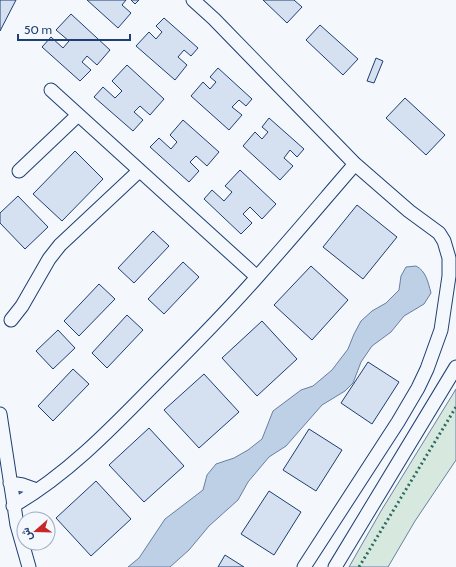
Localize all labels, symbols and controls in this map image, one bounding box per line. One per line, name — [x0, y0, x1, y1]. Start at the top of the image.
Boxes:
scale bar — [18, 16, 130, 42]
text: 50 m — [24, 22, 52, 37]
north arrow — [16, 511, 56, 551]
text: ش — [18, 526, 35, 543]

